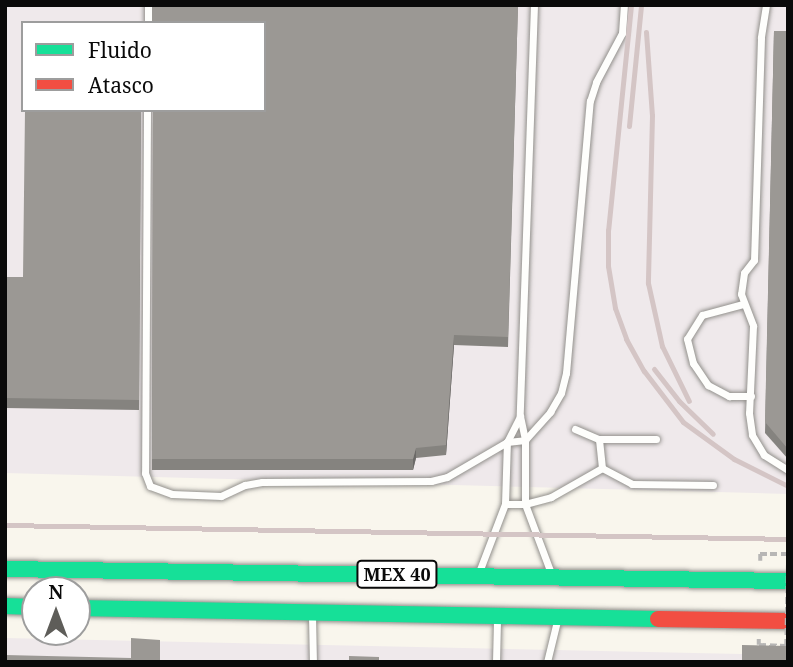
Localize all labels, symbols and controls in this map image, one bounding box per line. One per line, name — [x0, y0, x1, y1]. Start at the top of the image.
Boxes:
legend — [21, 21, 266, 112]
text: Fluido — [88, 36, 152, 64]
text: Atasco — [88, 71, 154, 99]
road number: MEX 40 — [355, 560, 439, 588]
north arrow — [21, 576, 91, 646]
text: N — [49, 579, 63, 605]

